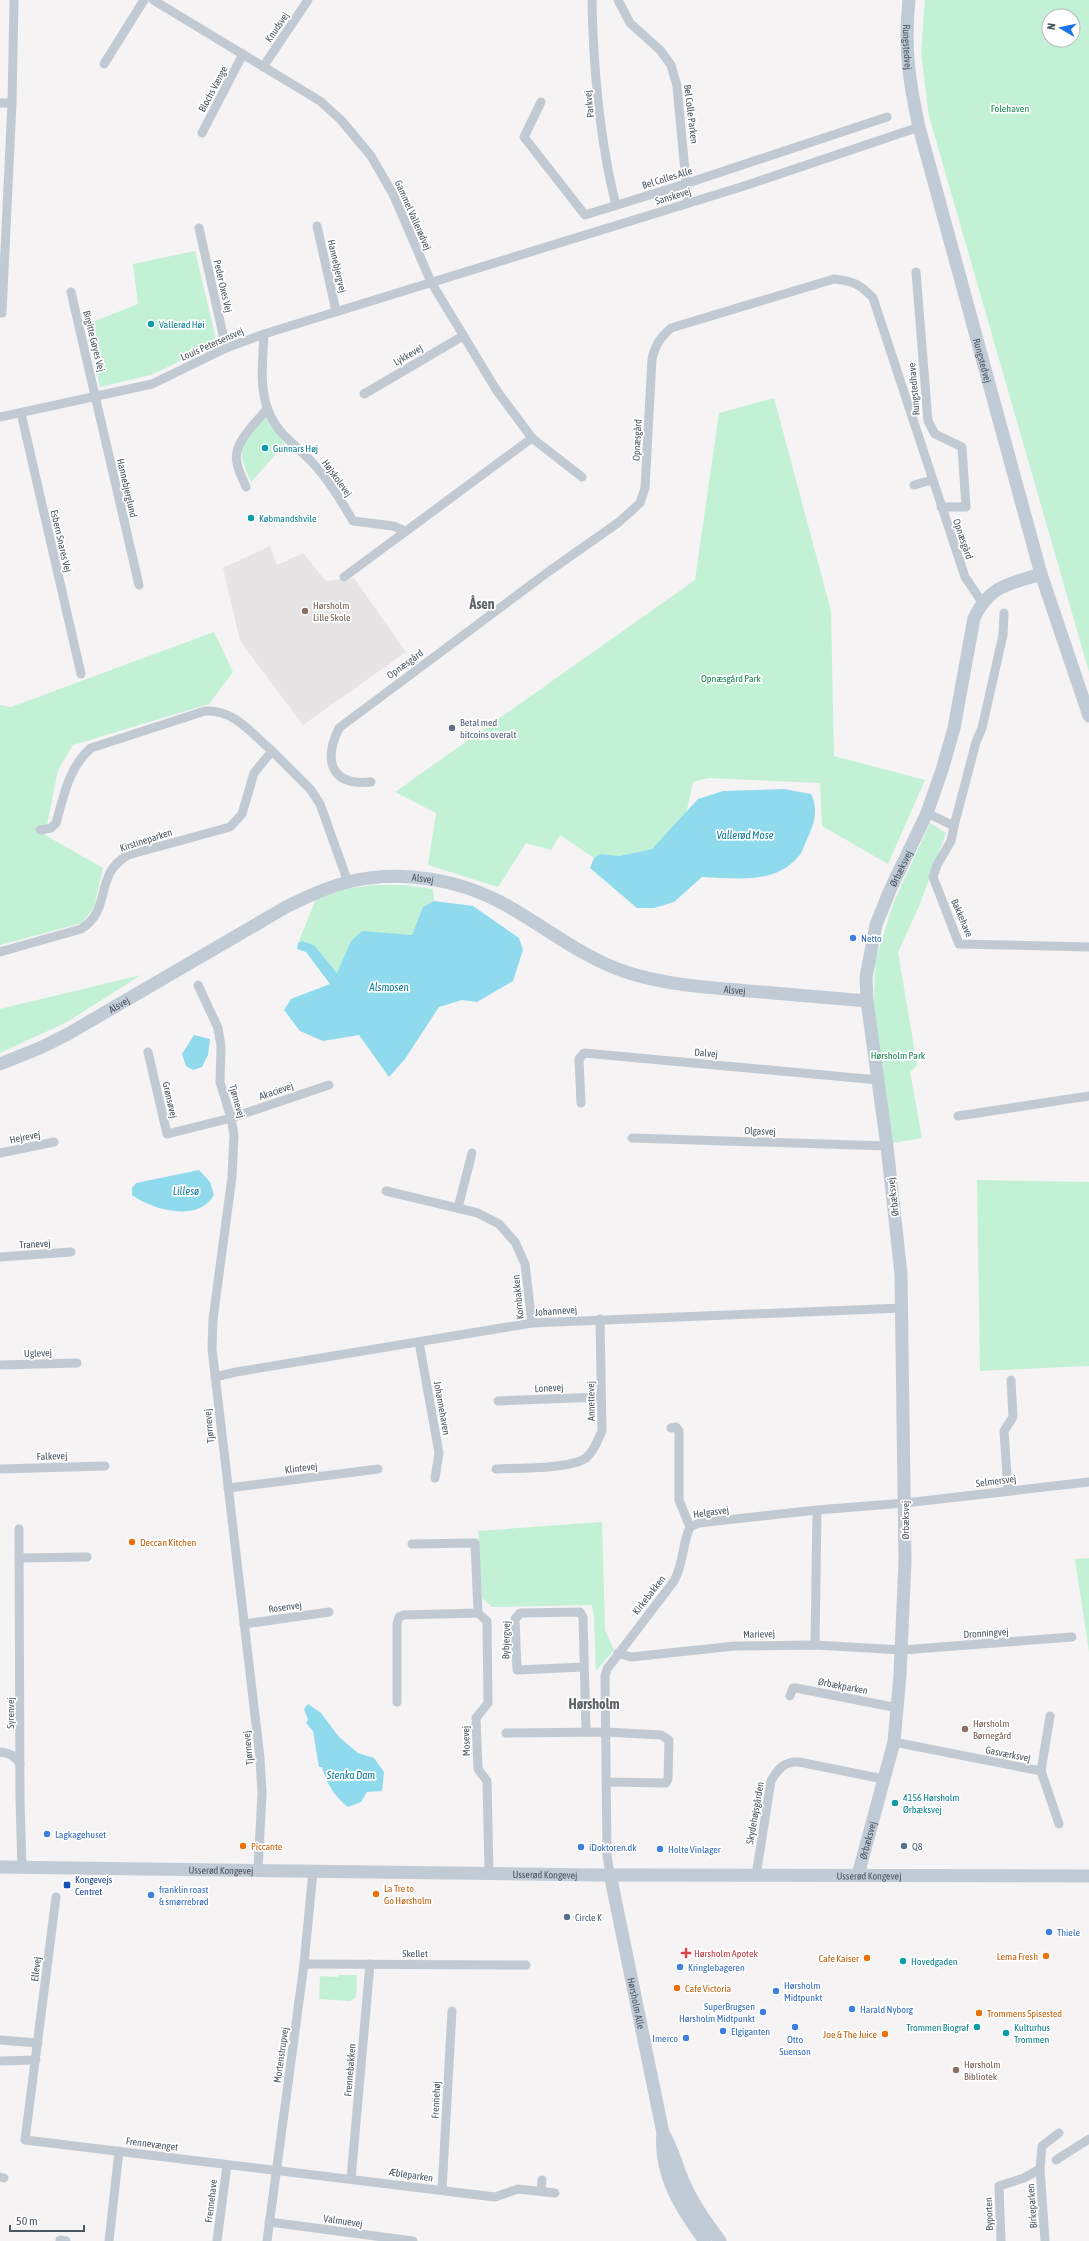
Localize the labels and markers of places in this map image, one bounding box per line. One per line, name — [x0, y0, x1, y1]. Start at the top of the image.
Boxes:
marker: Vallerød Høi — [146, 319, 156, 329]
place label: Vallerød Høi — [159, 319, 205, 330]
marker: Gunnars Høj — [260, 443, 270, 453]
place label: Gunnars Høj — [273, 443, 318, 454]
marker: Købmandshvile — [246, 513, 256, 523]
place label: Købmandshvile — [259, 513, 317, 524]
place label: Hørsholm Lille Skole — [313, 600, 351, 623]
marker: Hørsholm Lille Skole — [300, 606, 310, 616]
place label: Betal med bitcoins overalt — [460, 717, 516, 740]
marker: Betal med bitcoins overalt — [447, 723, 457, 733]
marker: Netto — [848, 933, 858, 943]
place label: Netto — [861, 933, 882, 944]
marker: Deccan Kitchen — [127, 1537, 137, 1547]
place label: Deccan Kitchen — [140, 1537, 196, 1548]
place label: Hørsholm Børnegård — [973, 1718, 1011, 1741]
marker: Hørsholm Børnegård — [960, 1724, 970, 1734]
place label: 4156 Hørsholm Ørbæksvej — [903, 1792, 960, 1815]
marker: 4156 Hørsholm Ørbæksvej — [890, 1798, 900, 1808]
marker: Lagkagehuset — [42, 1829, 52, 1839]
place label: Lagkagehuset — [55, 1829, 106, 1840]
marker: Piccante — [238, 1841, 248, 1851]
place label: Piccante — [251, 1841, 283, 1852]
marker: Q8 — [899, 1841, 909, 1851]
place label: Q8 — [912, 1841, 923, 1852]
marker: iDoktoren.dk — [576, 1842, 586, 1852]
place label: iDoktoren.dk — [589, 1842, 637, 1853]
marker: Holte Vinlager — [655, 1844, 665, 1854]
place label: Holte Vinlager — [668, 1844, 722, 1855]
place label: Kongevejs Centret — [75, 1874, 113, 1897]
marker: Kongevejs Centret — [62, 1880, 72, 1890]
place label: La Tre to Go Hørsholm — [384, 1883, 432, 1906]
place label: franklin roast & smørrebrød — [159, 1884, 209, 1907]
marker: La Tre to Go Hørsholm — [371, 1889, 381, 1899]
marker: franklin roast & smørrebrød — [146, 1890, 156, 1900]
marker: Circle K — [562, 1912, 572, 1922]
place label: Circle K — [575, 1912, 602, 1923]
marker: Thiele — [1044, 1927, 1054, 1937]
place label: Thiele — [1057, 1927, 1080, 1938]
marker: Hørsholm Apotek — [681, 1948, 691, 1958]
place label: Hørsholm Apotek — [694, 1948, 758, 1959]
place label: Lema Fresh — [997, 1951, 1038, 1962]
marker: Lema Fresh — [1041, 1951, 1051, 1961]
place label: Cafe Kaiser — [819, 1953, 860, 1964]
marker: Cafe Kaiser — [862, 1953, 872, 1963]
marker: Hovedgaden — [898, 1956, 908, 1966]
place label: Hovedgaden — [911, 1956, 958, 1967]
marker: Kringlebageren — [675, 1962, 685, 1972]
place label: Kringlebageren — [688, 1962, 745, 1973]
place label: Hørsholm Midtpunkt — [784, 1980, 822, 2003]
marker: Cafe Victoria — [672, 1983, 682, 1993]
place label: Cafe Victoria — [685, 1983, 731, 1994]
marker: Hørsholm Midtpunkt — [771, 1986, 781, 1996]
place label: SuperBrugsen Hørsholm Midtpunkt — [679, 2001, 755, 2024]
marker: Harald Nyborg — [847, 2004, 857, 2014]
place label: Harald Nyborg — [860, 2004, 914, 2015]
marker: SuperBrugsen Hørsholm Midtpunkt — [758, 2007, 768, 2017]
marker: Trommens Spisested — [974, 2008, 984, 2018]
place label: Trommens Spisested — [987, 2008, 1062, 2019]
marker: Otto Suenson — [790, 2022, 800, 2032]
place label: Trommen Biograf — [906, 2022, 969, 2033]
marker: Trommen Biograf — [972, 2022, 982, 2032]
place label: Kulturhus Trommen — [1014, 2022, 1051, 2045]
marker: Elgiganten — [718, 2026, 728, 2036]
place label: Elgiganten — [731, 2026, 770, 2037]
marker: Kulturhus Trommen — [1001, 2028, 1011, 2038]
place label: Joe & The Juice — [823, 2029, 877, 2040]
marker: Joe & The Juice — [880, 2029, 890, 2039]
place label: Imerco — [652, 2033, 678, 2044]
marker: Imerco — [681, 2033, 691, 2043]
place label: Otto Suenson — [779, 2034, 811, 2057]
place label: Hørsholm Bibliotek — [964, 2059, 1000, 2082]
marker: Hørsholm Bibliotek — [951, 2065, 961, 2075]

